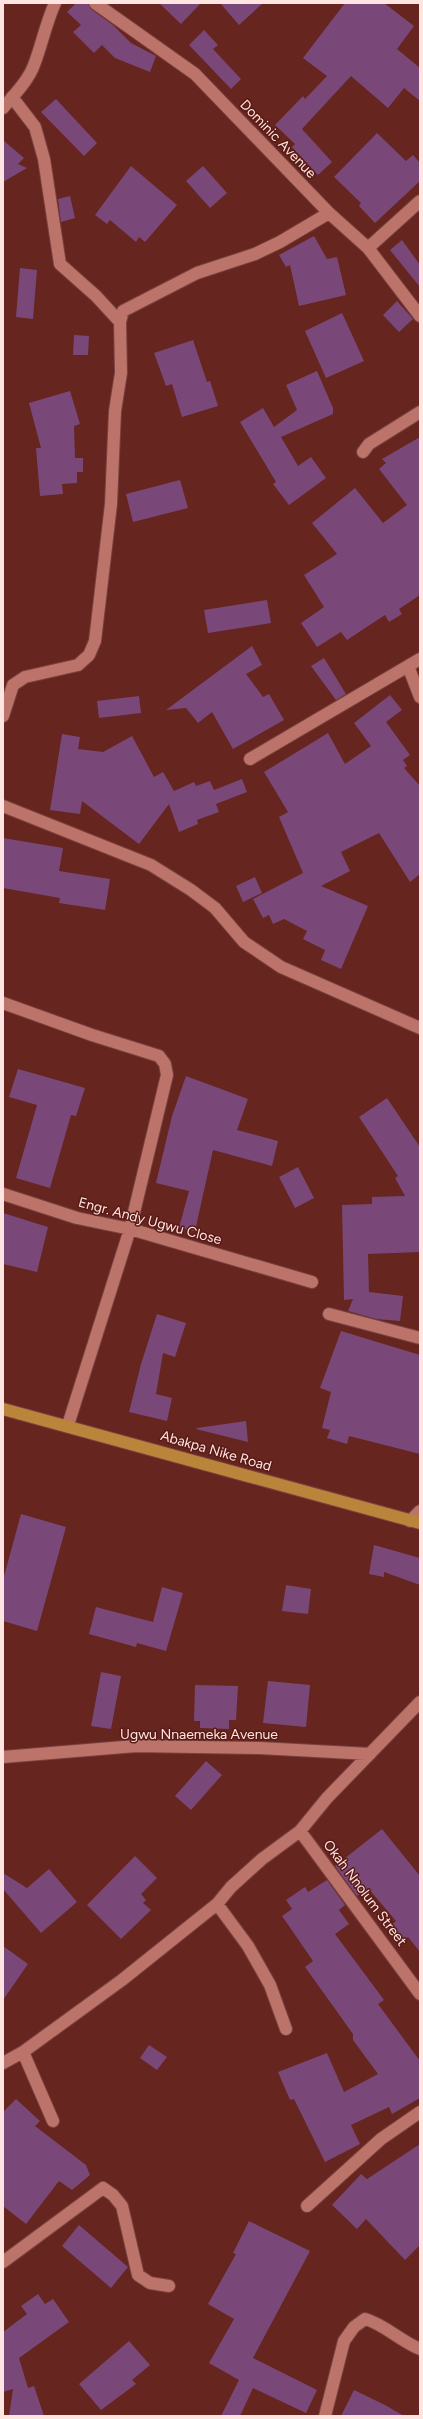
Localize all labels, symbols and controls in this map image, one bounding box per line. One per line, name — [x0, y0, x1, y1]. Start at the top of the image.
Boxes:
street label: Dominic Avenue — [236, 96, 320, 182]
street label: Engr. Andy Ugwu Close — [77, 1194, 224, 1248]
street label: Abakpa Nike Road — [159, 1427, 273, 1475]
street label: Ugwu Nnaemeka Avenue — [120, 1726, 278, 1743]
street label: Okah Nnolum Street — [320, 1837, 410, 1949]

